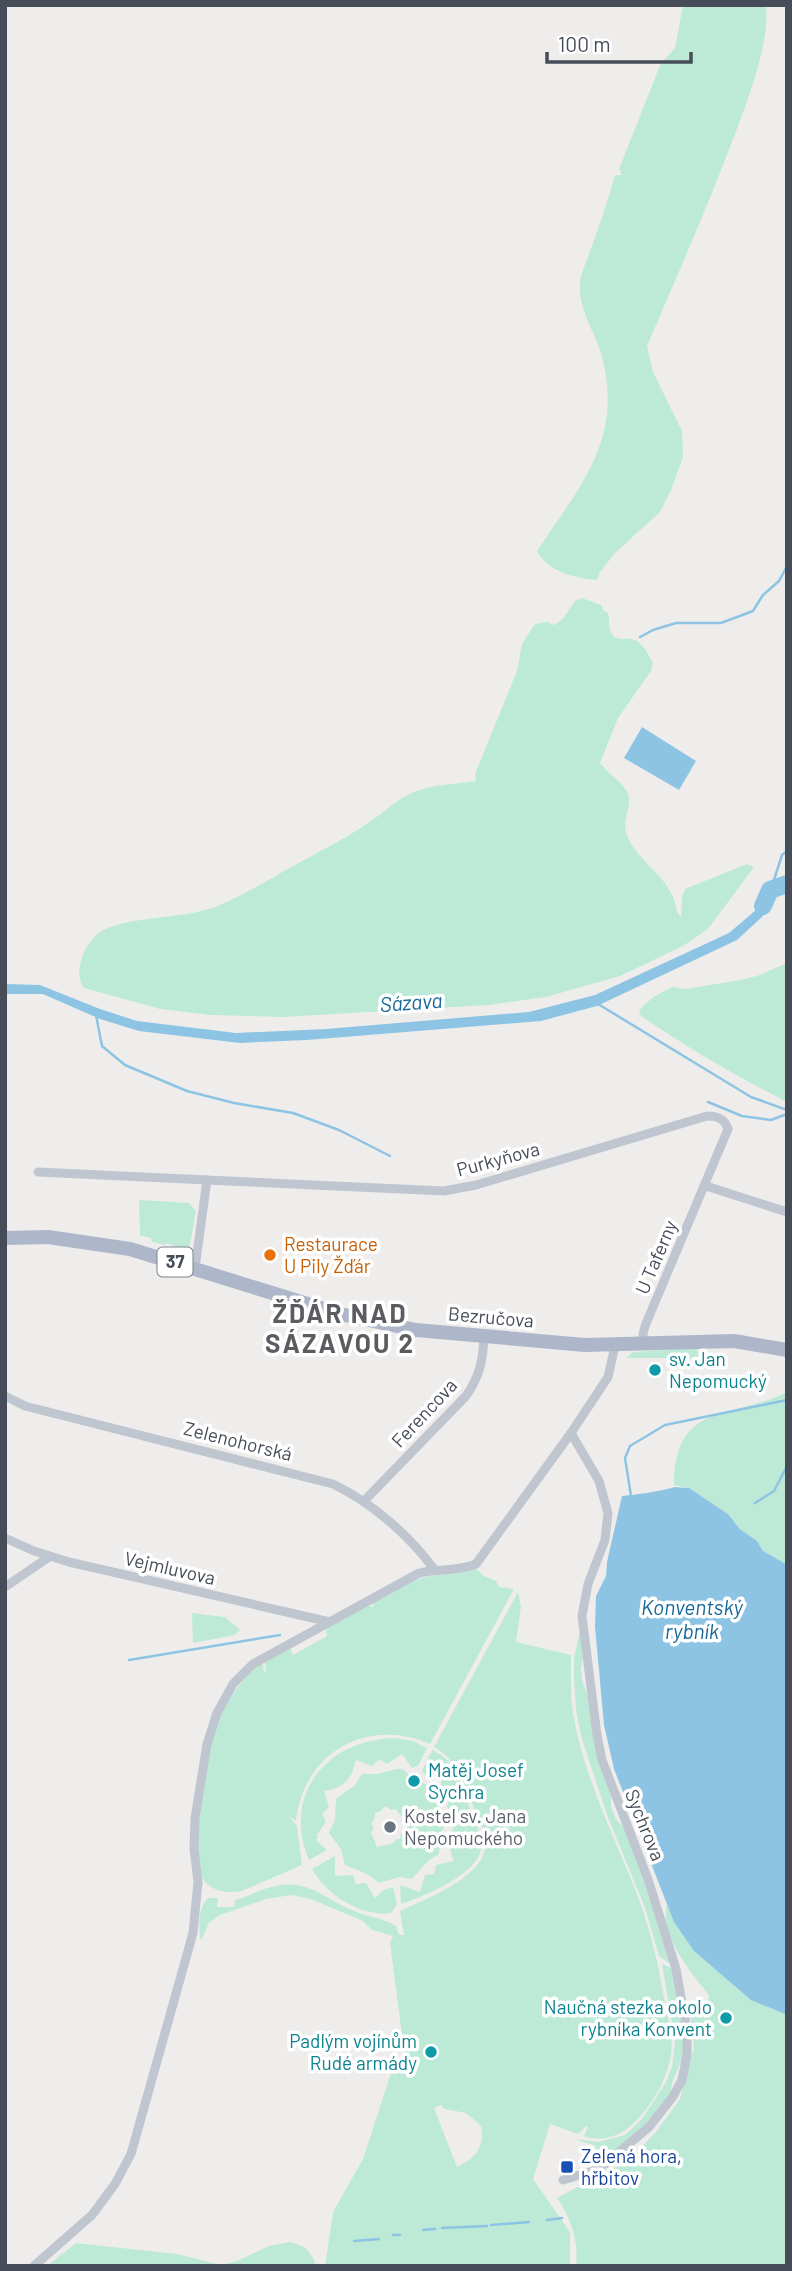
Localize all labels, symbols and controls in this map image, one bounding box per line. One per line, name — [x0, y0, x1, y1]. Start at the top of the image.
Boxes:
scale bar — [547, 21, 690, 65]
text: 100 m — [558, 31, 611, 56]
water label: Sázava — [379, 987, 443, 1016]
street label: Purkyňova — [454, 1136, 542, 1181]
street label: U Taferny — [630, 1216, 681, 1297]
place label: Restaurace U Pily Žďár — [284, 1232, 378, 1277]
road number: 37 — [158, 1247, 192, 1276]
marker: Restaurace U Pily Žďár — [262, 1247, 278, 1263]
district label: ŽĎÁR NAD SÁZAVOU 2 — [265, 1297, 415, 1358]
street label: Bezručova — [447, 1301, 535, 1332]
place label: sv. Jan Nepomucký — [669, 1347, 767, 1392]
marker: sv. Jan Nepomucký — [647, 1362, 663, 1378]
street label: Ferencova — [386, 1374, 461, 1452]
street label: Zelenohorská — [181, 1416, 295, 1465]
street label: Vejmluvova — [122, 1546, 218, 1589]
water label: Konventský rybník — [641, 1594, 744, 1643]
place label: Matěj Josef Sychra — [428, 1758, 524, 1803]
marker: Matěj Josef Sychra — [406, 1773, 422, 1789]
street label: Sychrova — [621, 1786, 670, 1864]
place label: Kostel sv. Jana Nepomuckého — [404, 1804, 526, 1849]
marker: Kostel sv. Jana Nepomuckého — [382, 1819, 398, 1835]
place label: Naučná stezka okolo rybníka Konvent — [544, 1995, 712, 2040]
marker: Naučná stezka okolo rybníka Konvent — [718, 2010, 734, 2026]
place label: Padlým vojínům Rudé armády — [289, 2029, 417, 2074]
marker: Padlým vojínům Rudé armády — [423, 2044, 439, 2060]
place label: Zelená hora, hřbitov — [581, 2144, 682, 2189]
marker: Zelená hora, hřbitov — [559, 2159, 575, 2175]

